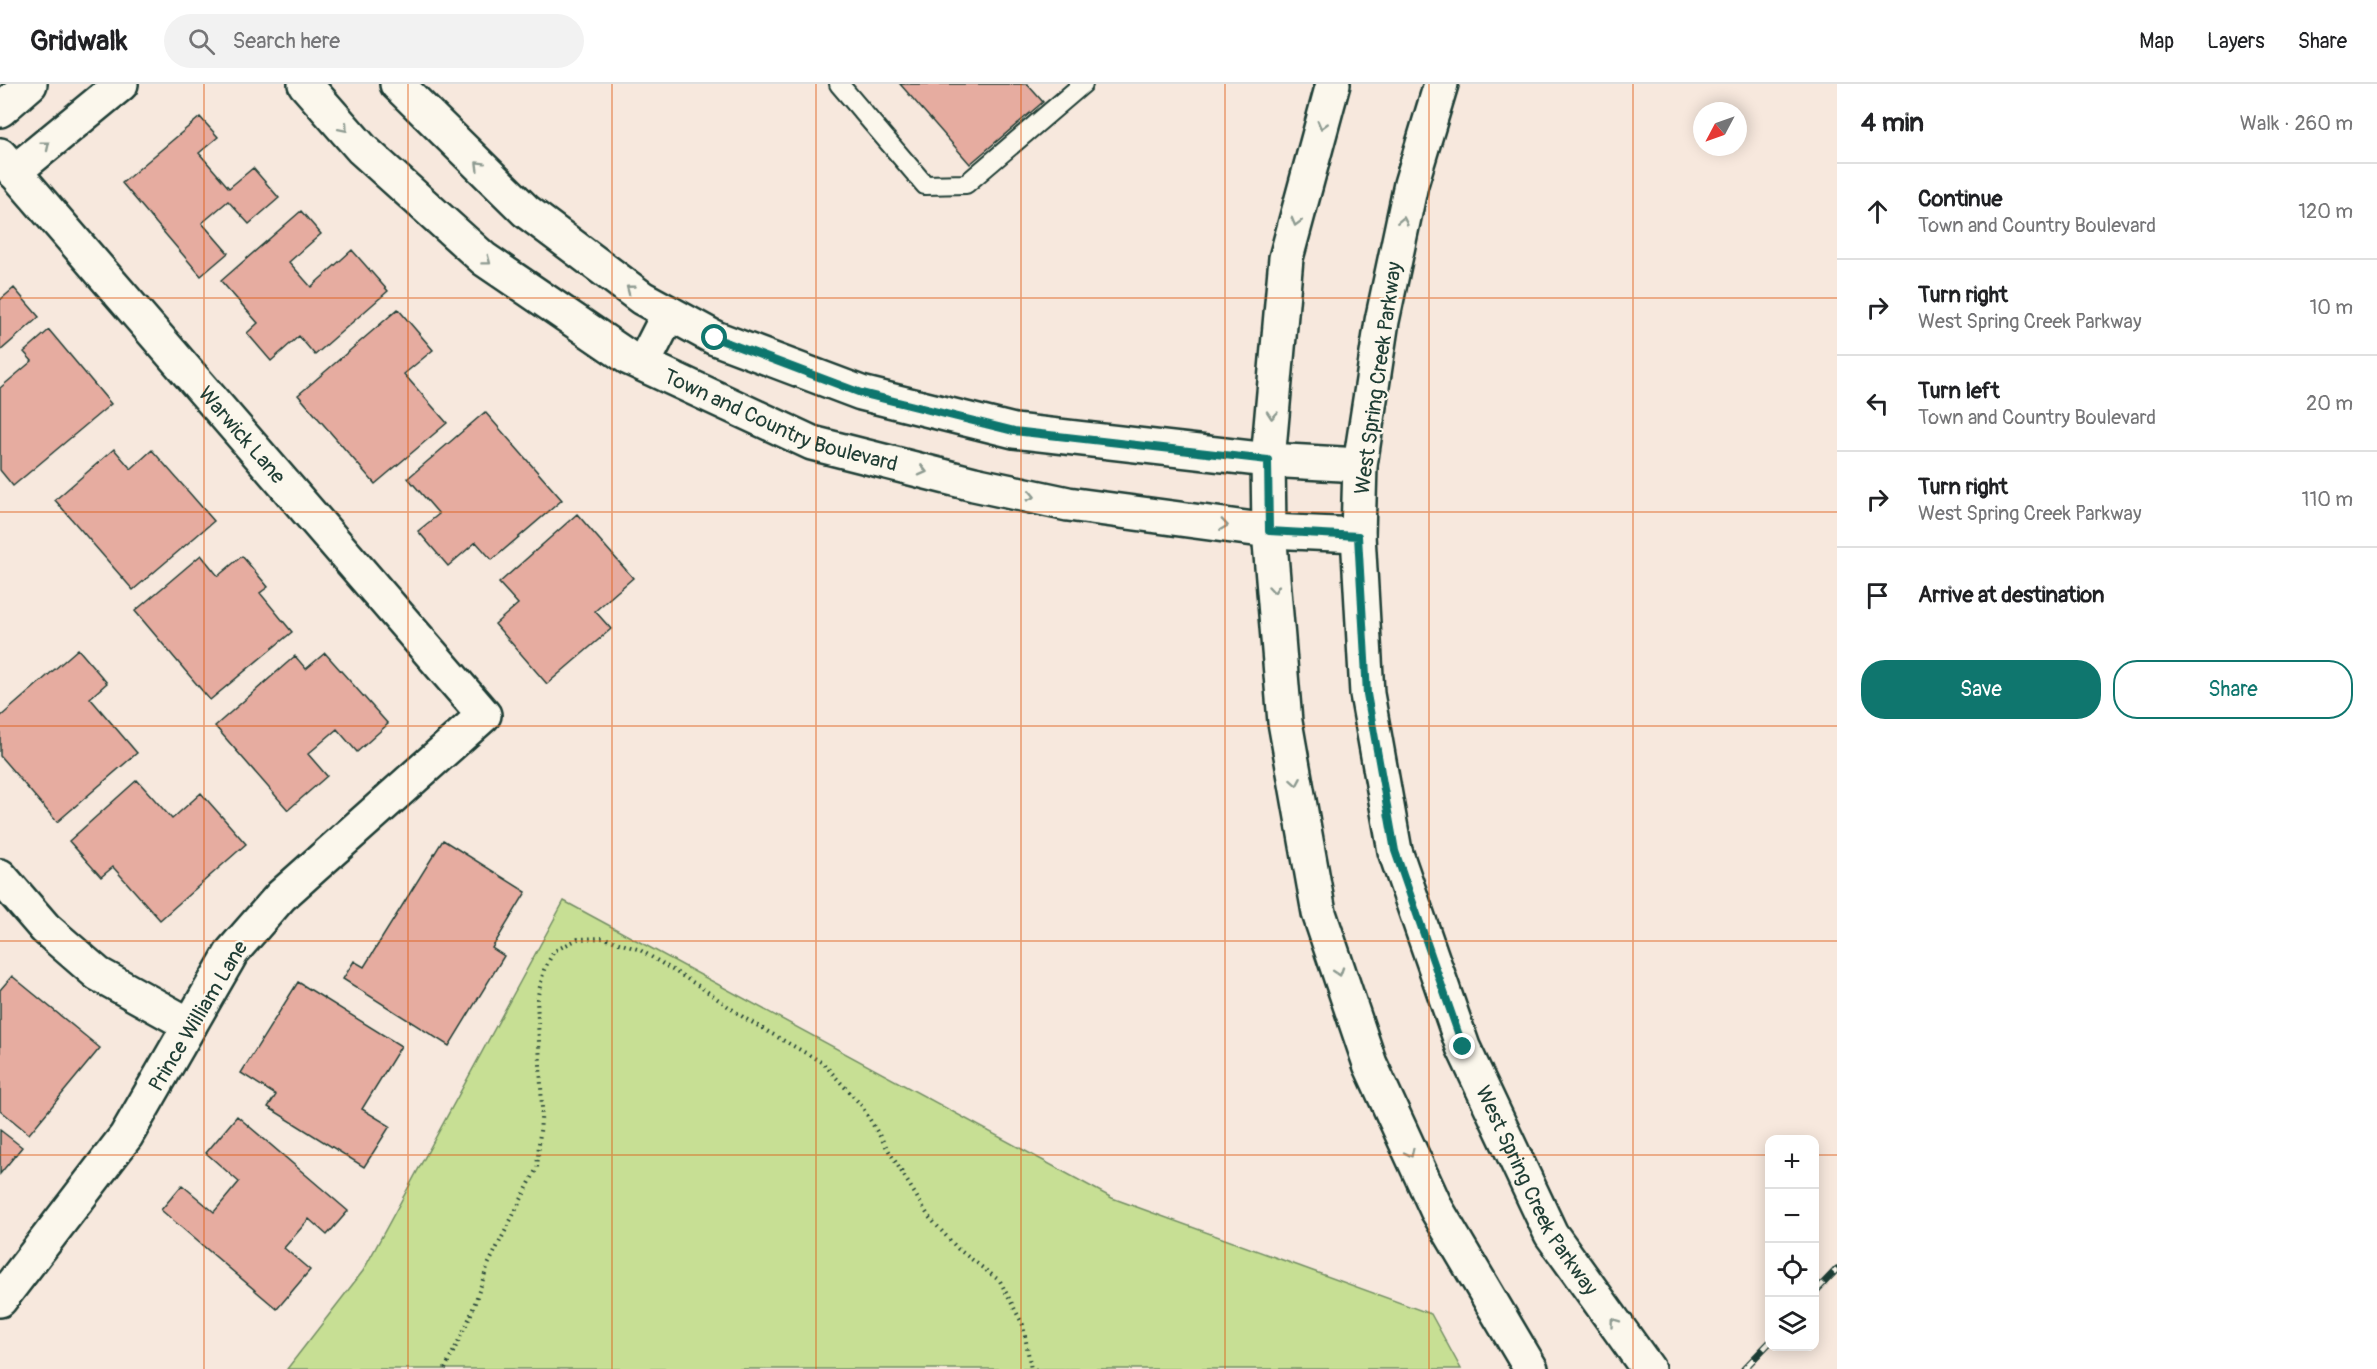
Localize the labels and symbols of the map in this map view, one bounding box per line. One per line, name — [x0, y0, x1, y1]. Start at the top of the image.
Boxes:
north arrow — [1693, 102, 1747, 156]
one-way arrow — [1317, 119, 1329, 129]
one-way arrow — [337, 121, 348, 132]
one-way arrow — [39, 142, 50, 153]
one-way arrow — [476, 162, 487, 173]
one-way arrow — [1290, 216, 1303, 226]
one-way arrow — [1396, 217, 1409, 227]
one-way arrow — [480, 253, 491, 264]
street label: West Spring Creek Parkway — [1349, 260, 1408, 496]
one-way arrow — [625, 285, 636, 296]
route start — [701, 324, 727, 350]
street label: Town and Country Boulevard — [659, 363, 900, 478]
street label: Warwick Lane — [192, 381, 292, 490]
one-way arrow — [1266, 410, 1279, 419]
one-way arrow — [918, 464, 928, 477]
one-way arrow — [1026, 489, 1036, 502]
one-way arrow — [1219, 518, 1229, 530]
one-way arrow — [1267, 584, 1280, 593]
one-way arrow — [1289, 777, 1302, 787]
street label: Prince William Lane — [143, 935, 254, 1097]
one-way arrow — [1332, 966, 1344, 977]
route end — [1449, 1033, 1475, 1059]
street label: West Spring Creek Parkway — [1469, 1082, 1604, 1301]
one-way arrow — [1403, 1147, 1415, 1158]
one-way arrow — [1610, 1317, 1621, 1328]

